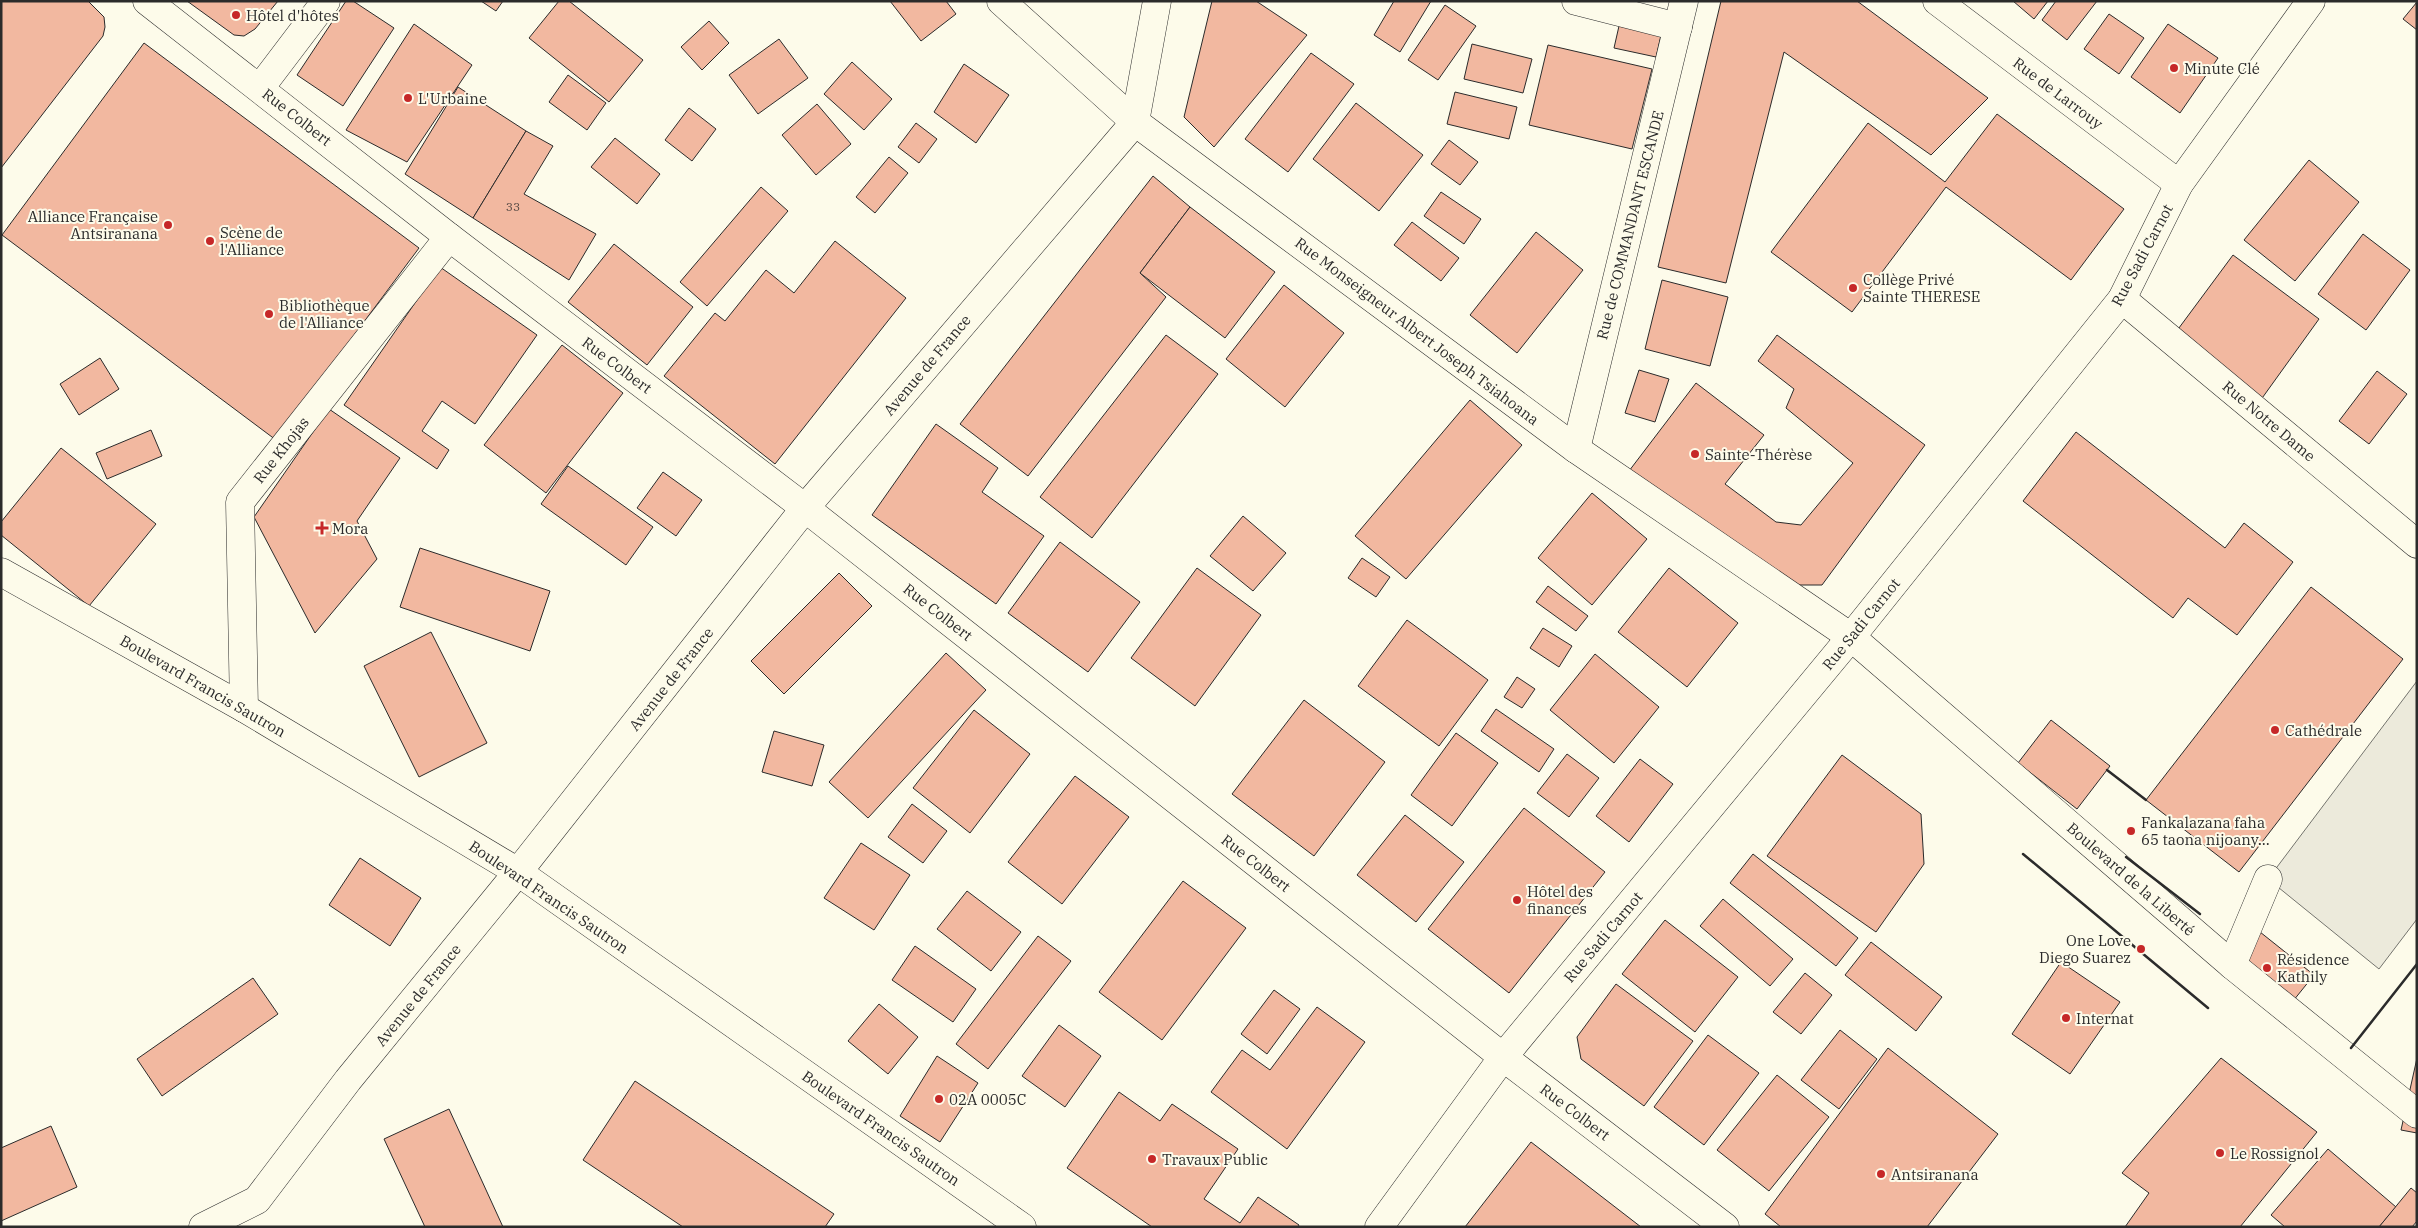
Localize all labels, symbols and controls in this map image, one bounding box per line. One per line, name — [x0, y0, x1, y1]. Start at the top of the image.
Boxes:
place label: Hôtel d'hôtes — [246, 6, 339, 25]
marker: Hôtel d'hôtes — [230, 9, 242, 21]
street label: Rue de Larrouy — [2009, 53, 2107, 133]
place label: Minute Clé — [2184, 59, 2260, 78]
marker: Minute Clé — [2168, 62, 2180, 74]
street label: Rue Colbert — [259, 84, 335, 150]
place label: L'Urbaine — [418, 89, 487, 108]
marker: L'Urbaine — [402, 92, 414, 104]
street label: Rue de COMMANDANT ESCANDE — [1592, 108, 1668, 342]
house number: 33 — [506, 199, 520, 214]
street label: Rue Sadi Carnot — [2107, 201, 2177, 309]
place label: Alliance Française Antsiranana — [28, 207, 158, 243]
marker: Alliance Française Antsiranana — [162, 219, 174, 231]
place label: Scène de l'Alliance — [220, 223, 284, 259]
street label: Rue Monseigneur Albert Joseph Tsiahoana — [1291, 233, 1543, 429]
marker: Scène de l'Alliance — [204, 235, 216, 247]
place label: Collège Privé Sainte THERESE — [1863, 270, 1980, 306]
marker: Collège Privé Sainte THERESE — [1847, 282, 1859, 294]
place label: Bibliothèque de l'Alliance — [279, 296, 370, 332]
marker: Bibliothèque de l'Alliance — [263, 308, 275, 320]
street label: Avenue de France — [879, 311, 975, 419]
street label: Rue Colbert — [578, 333, 656, 397]
street label: Rue Notre Dame — [2219, 377, 2319, 465]
street label: Rue Khojas — [249, 413, 313, 487]
place label: Sainte-Thérèse — [1705, 445, 1812, 464]
marker: Sainte-Thérèse — [1689, 448, 1701, 460]
place label: Mora — [332, 519, 368, 538]
marker: Mora — [316, 522, 328, 534]
street label: Rue Sadi Carnot — [1818, 574, 1904, 674]
street label: Rue Colbert — [900, 579, 976, 645]
street label: Avenue de France — [625, 624, 717, 734]
street label: Boulevard Francis Sautron — [117, 631, 290, 742]
place label: Cathédrale — [2285, 721, 2362, 740]
marker: Cathédrale — [2269, 724, 2281, 736]
place label: Fankalazana faha 65 taona nijoany... — [2141, 813, 2270, 849]
street label: Boulevard de la Liberté — [2063, 818, 2199, 940]
marker: Fankalazana faha 65 taona nijoany... — [2125, 825, 2137, 837]
street label: Rue Colbert — [1218, 830, 1294, 896]
street label: Boulevard Francis Sautron — [466, 836, 633, 958]
place label: Hôtel des finances — [1527, 882, 1593, 918]
street label: Rue Sadi Carnot — [1559, 888, 1647, 986]
marker: Hôtel des finances — [1511, 894, 1523, 906]
place label: One Love Diego Suarez — [2039, 931, 2131, 967]
street label: Avenue de France — [371, 940, 465, 1050]
marker: One Love Diego Suarez — [2135, 943, 2147, 955]
place label: Résidence Kathily — [2277, 950, 2349, 986]
marker: Résidence Kathily — [2261, 962, 2273, 974]
place label: Internat — [2076, 1009, 2134, 1028]
marker: Internat — [2060, 1012, 2072, 1024]
street label: Boulevard Francis Sautron — [798, 1066, 964, 1190]
street label: Rue Colbert — [1536, 1080, 1614, 1144]
place label: 02A 0005C — [949, 1090, 1027, 1109]
marker: 02A 0005C — [933, 1093, 945, 1105]
place label: Le Rossignol — [2230, 1144, 2319, 1163]
marker: Le Rossignol — [2214, 1147, 2226, 1159]
place label: Travaux Public — [1162, 1150, 1268, 1169]
marker: Travaux Public — [1146, 1153, 1158, 1165]
place label: Antsiranana — [1891, 1165, 1979, 1184]
marker: Antsiranana — [1875, 1168, 1887, 1180]

